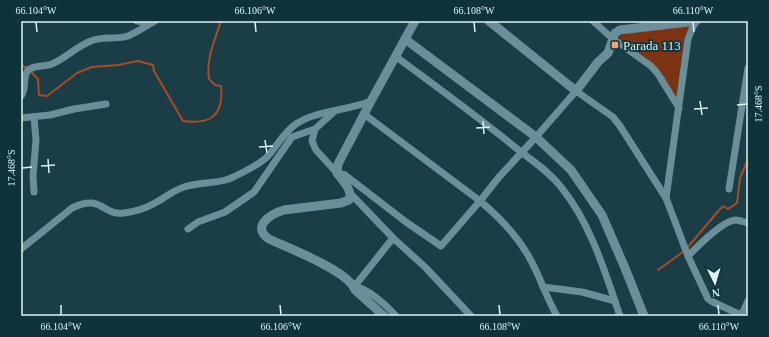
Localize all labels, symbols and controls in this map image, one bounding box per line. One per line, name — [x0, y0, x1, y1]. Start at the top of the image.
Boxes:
text: 66.104°W — [16, 5, 57, 16]
text: 66.106°W — [235, 5, 276, 16]
text: 66.108°W — [454, 5, 495, 16]
text: 66.110°W — [673, 5, 714, 16]
place label: Parada 113 — [623, 38, 681, 53]
marker: Parada 113 — [610, 40, 620, 50]
text: 17.468°S — [753, 85, 764, 123]
text: 17.468°S — [6, 149, 17, 187]
north arrow — [695, 263, 735, 303]
text: N — [711, 287, 720, 299]
text: 66.104°W — [41, 321, 82, 332]
text: 66.106°W — [261, 321, 302, 332]
text: 66.108°W — [480, 321, 521, 332]
text: 66.110°W — [699, 321, 740, 332]

